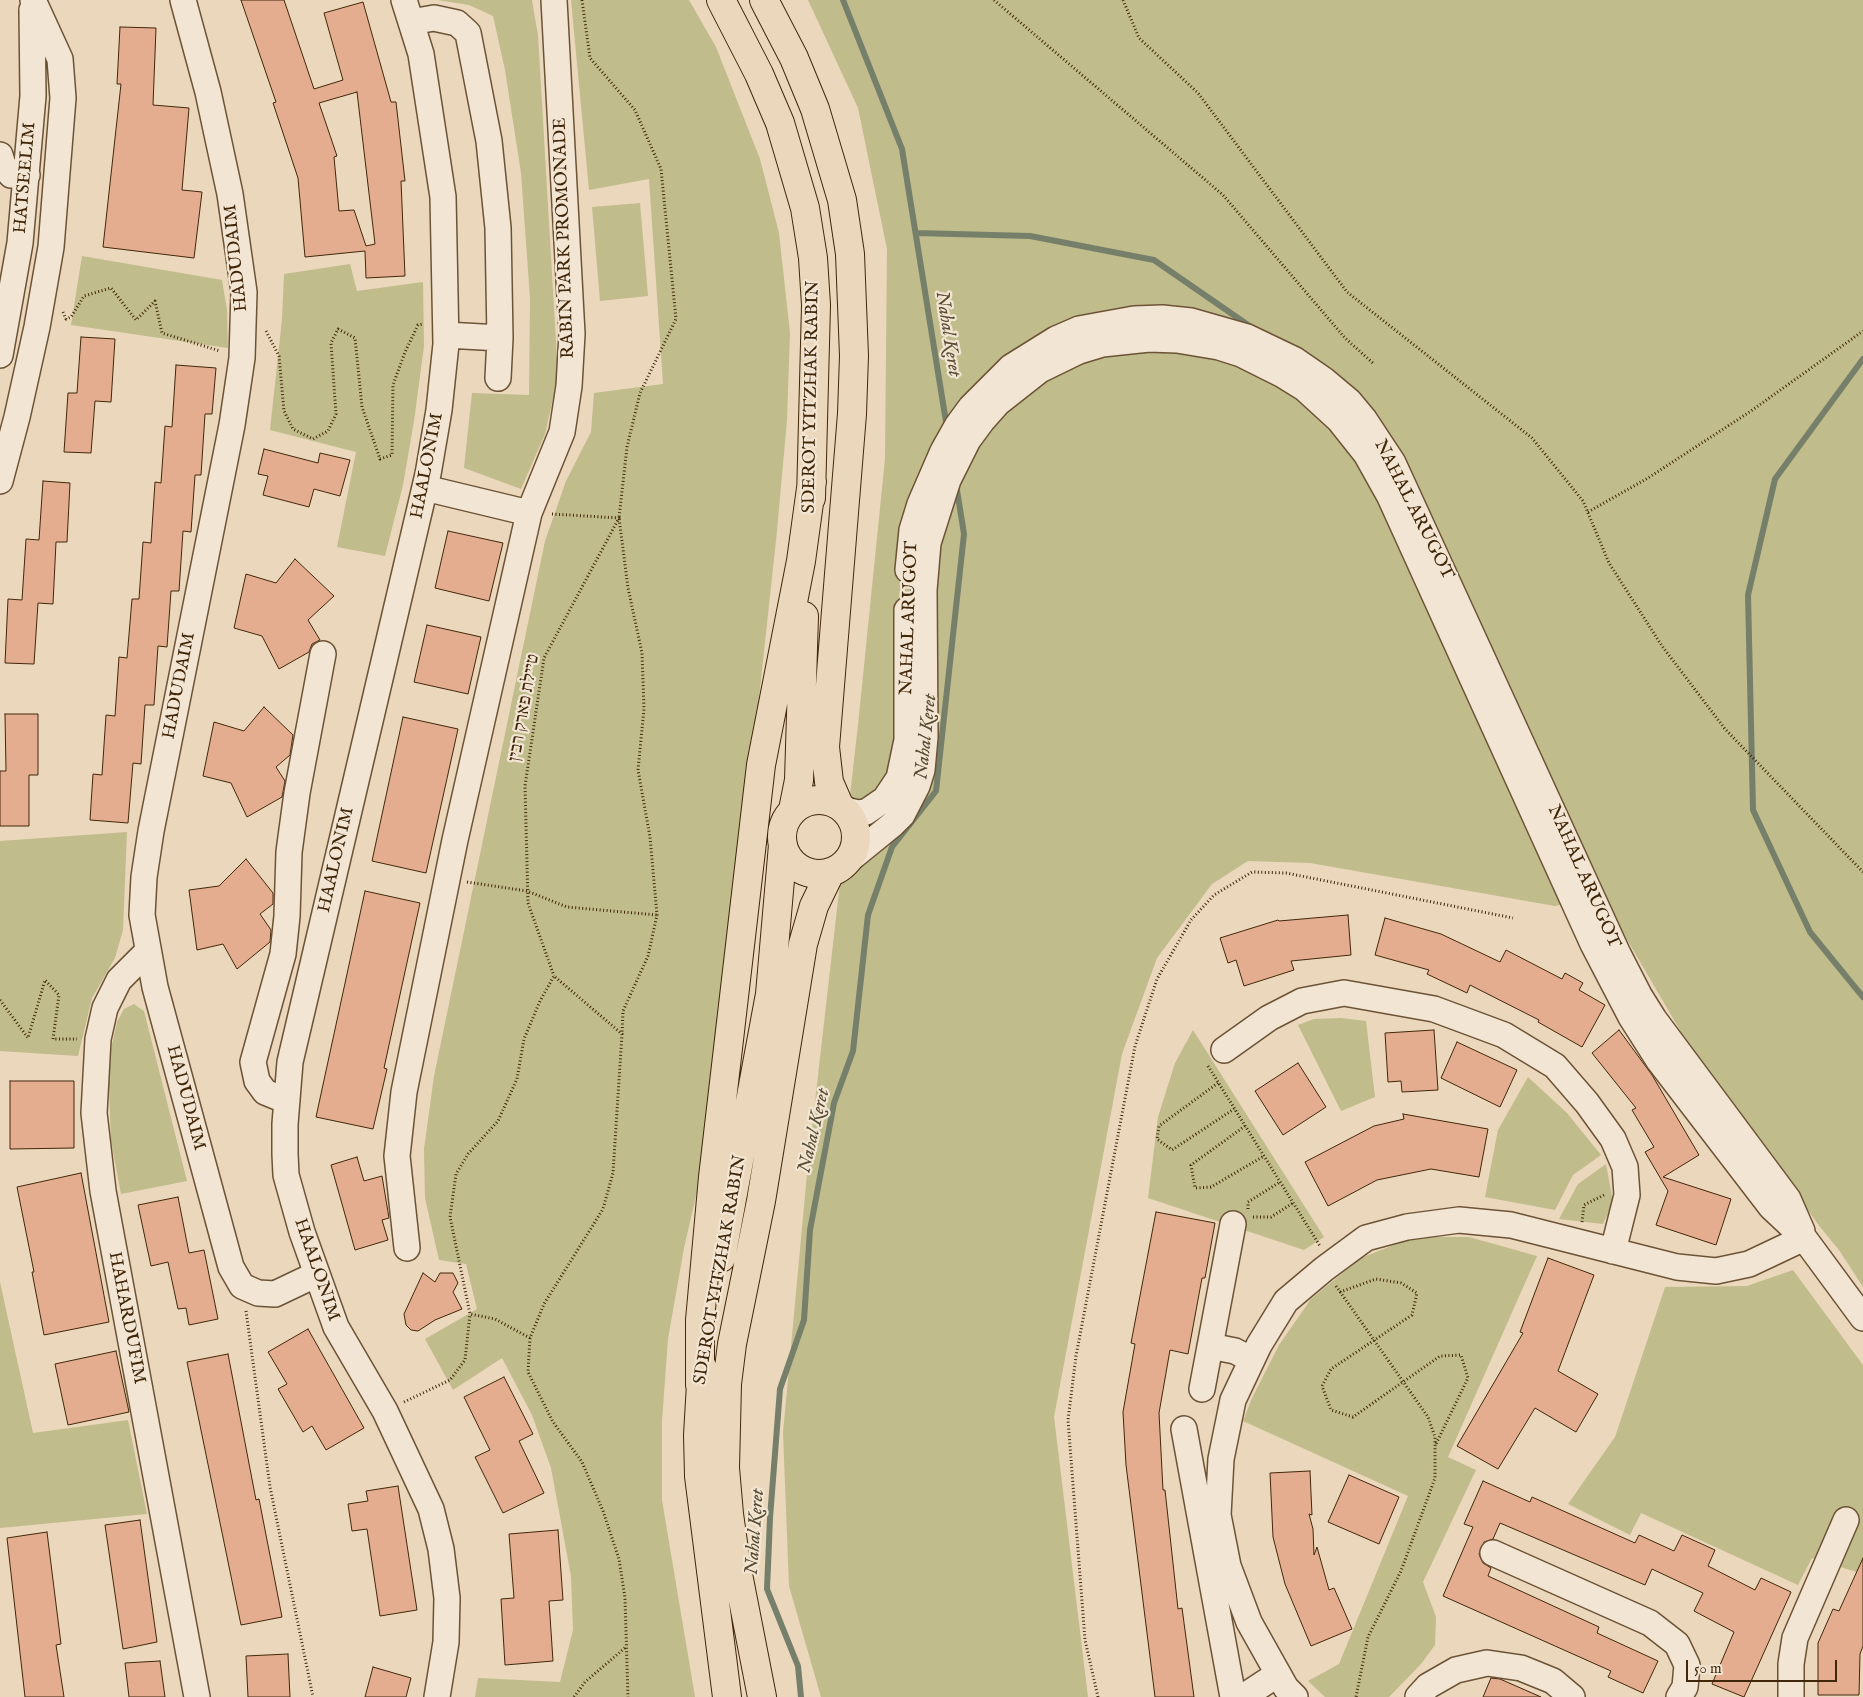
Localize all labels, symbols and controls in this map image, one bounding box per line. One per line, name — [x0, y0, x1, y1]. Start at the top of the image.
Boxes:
street label: RABIN PARK PROMONADE — [550, 117, 580, 359]
street label: HATSEELIM — [10, 121, 42, 235]
street label: HADUDAIM — [221, 203, 253, 313]
street label: SDEROT YITZHAK RABIN — [799, 280, 825, 514]
water label: Nahal Keret — [929, 290, 965, 378]
street label: HAALONIM — [407, 411, 449, 521]
street label: NAHAL ARUGOT — [1368, 436, 1458, 584]
street label: NAHAL ARUGOT — [897, 541, 923, 695]
street label: HADUDAIM — [159, 631, 201, 741]
street label: טיילת פארק רבין — [505, 653, 545, 763]
water label: Nahal Keret — [911, 693, 943, 781]
street label: NAHAL ARUGOT — [1542, 802, 1624, 952]
street label: HAALONIM — [314, 805, 360, 915]
street label: HADUDAIM — [161, 1043, 209, 1153]
water label: Nahal Keret — [794, 1086, 836, 1176]
street label: SDEROT YITZHAK RABIN — [690, 1154, 752, 1386]
street label: HAALONIM — [288, 1216, 344, 1324]
street label: HAHARDUFIM — [103, 1250, 149, 1386]
water label: Nahal Keret — [742, 1488, 770, 1576]
scale bar — [1688, 1650, 1839, 1682]
text: 50 m — [1694, 1659, 1722, 1678]

